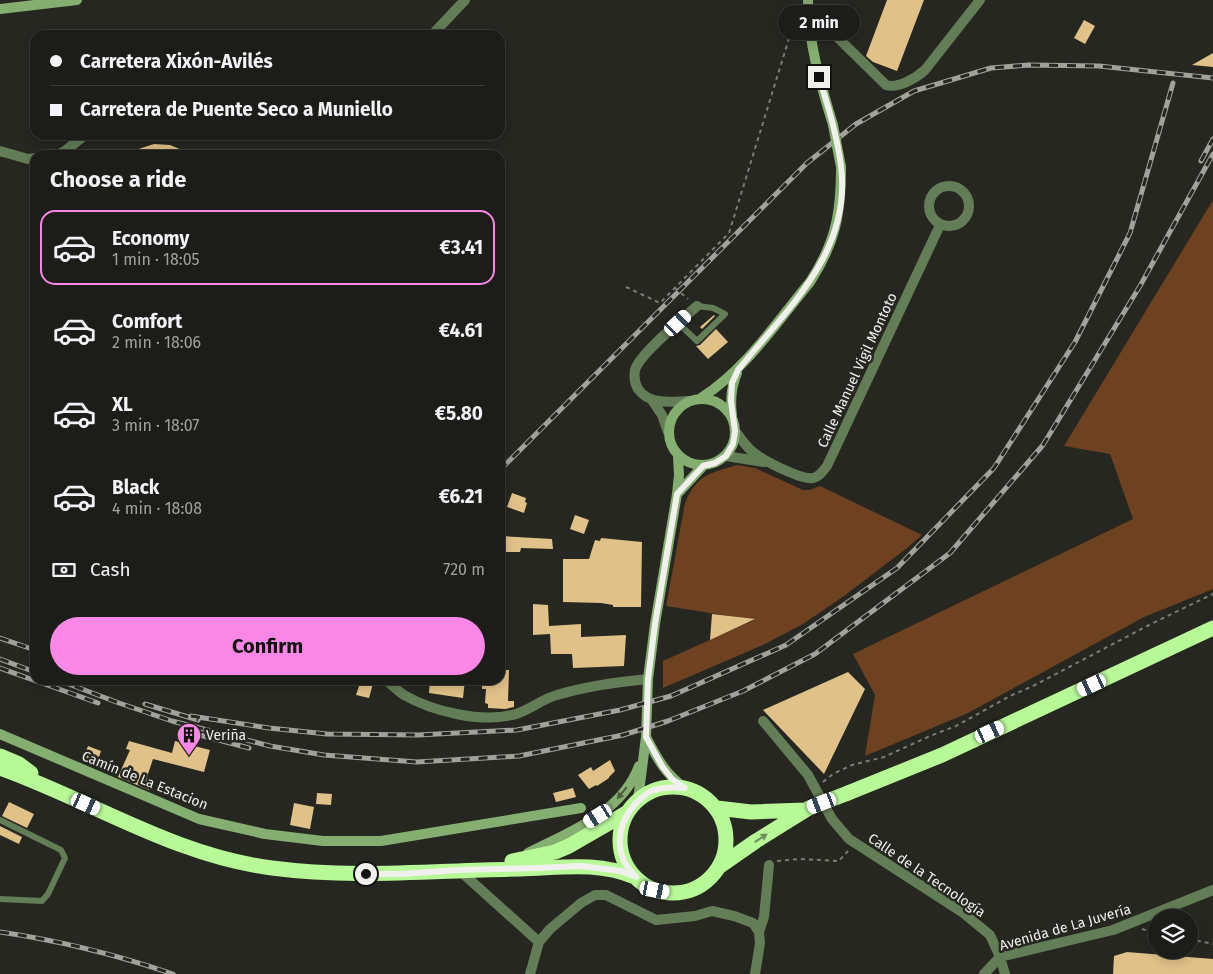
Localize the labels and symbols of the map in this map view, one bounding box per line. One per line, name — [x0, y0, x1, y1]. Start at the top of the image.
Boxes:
callout: 2 min — [778, 5, 860, 40]
route end — [808, 66, 830, 88]
street label: Calle Manuel Vigil Montoto — [814, 290, 901, 450]
car — [661, 307, 694, 339]
car — [1075, 672, 1108, 698]
car — [973, 719, 1006, 745]
building icon: Veriña — [176, 722, 202, 756]
place label: Veriña — [206, 727, 246, 744]
street label: Camín de La Estacion — [79, 747, 210, 814]
one-way arrow — [617, 786, 627, 800]
car — [69, 791, 102, 817]
car — [805, 791, 838, 815]
car — [581, 802, 614, 830]
street label: Calle de la Tecnología — [865, 830, 989, 921]
one-way arrow — [754, 834, 767, 843]
route start — [355, 863, 377, 885]
car — [638, 880, 671, 900]
street label: Avenida de La Juvería — [997, 901, 1133, 954]

